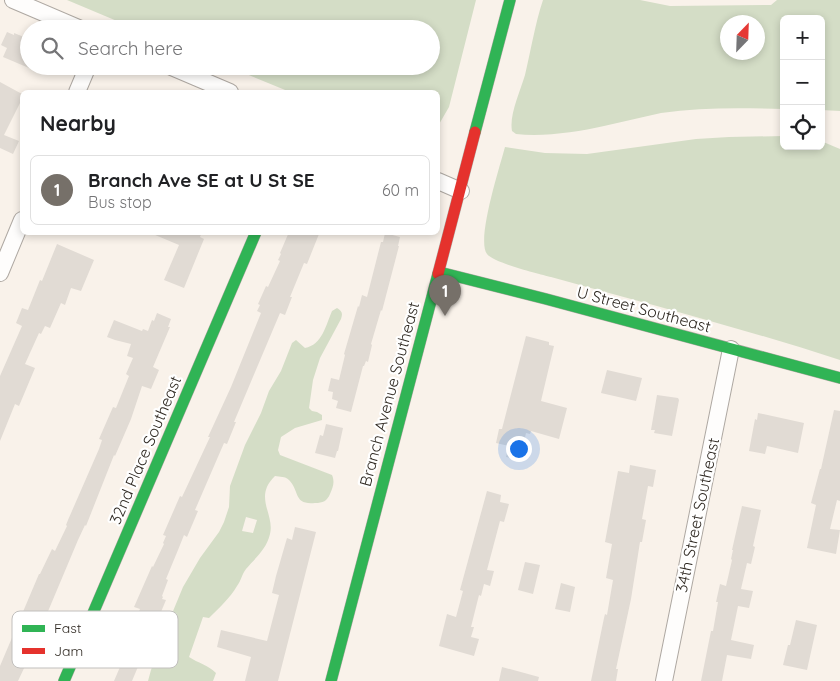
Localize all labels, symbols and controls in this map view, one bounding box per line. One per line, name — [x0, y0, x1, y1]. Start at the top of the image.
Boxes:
north arrow — [720, 15, 765, 60]
map controls — [780, 15, 825, 150]
button: + — [780, 15, 825, 60]
search box — [20, 20, 440, 75]
icon: search — [38, 34, 66, 62]
text: Search here — [78, 36, 183, 60]
button: − — [780, 60, 825, 105]
button: locate — [780, 105, 825, 150]
text: Nearby — [40, 110, 116, 136]
text: Branch Ave SE at U St SE — [88, 168, 315, 192]
text: 1 — [54, 180, 60, 200]
text: 60 m — [382, 180, 419, 200]
text: Bus stop — [88, 192, 152, 212]
pin: 1 — [429, 275, 461, 316]
street label: U Street Southeast — [575, 281, 713, 337]
street label: Branch Avenue Southeast — [355, 300, 423, 488]
street label: 32nd Place Southeast — [105, 373, 185, 527]
your location — [506, 436, 532, 462]
street label: 34th Street Southeast — [671, 436, 723, 594]
legend — [12, 611, 178, 668]
text: Fast — [54, 619, 82, 637]
text: Jam — [54, 642, 83, 660]

